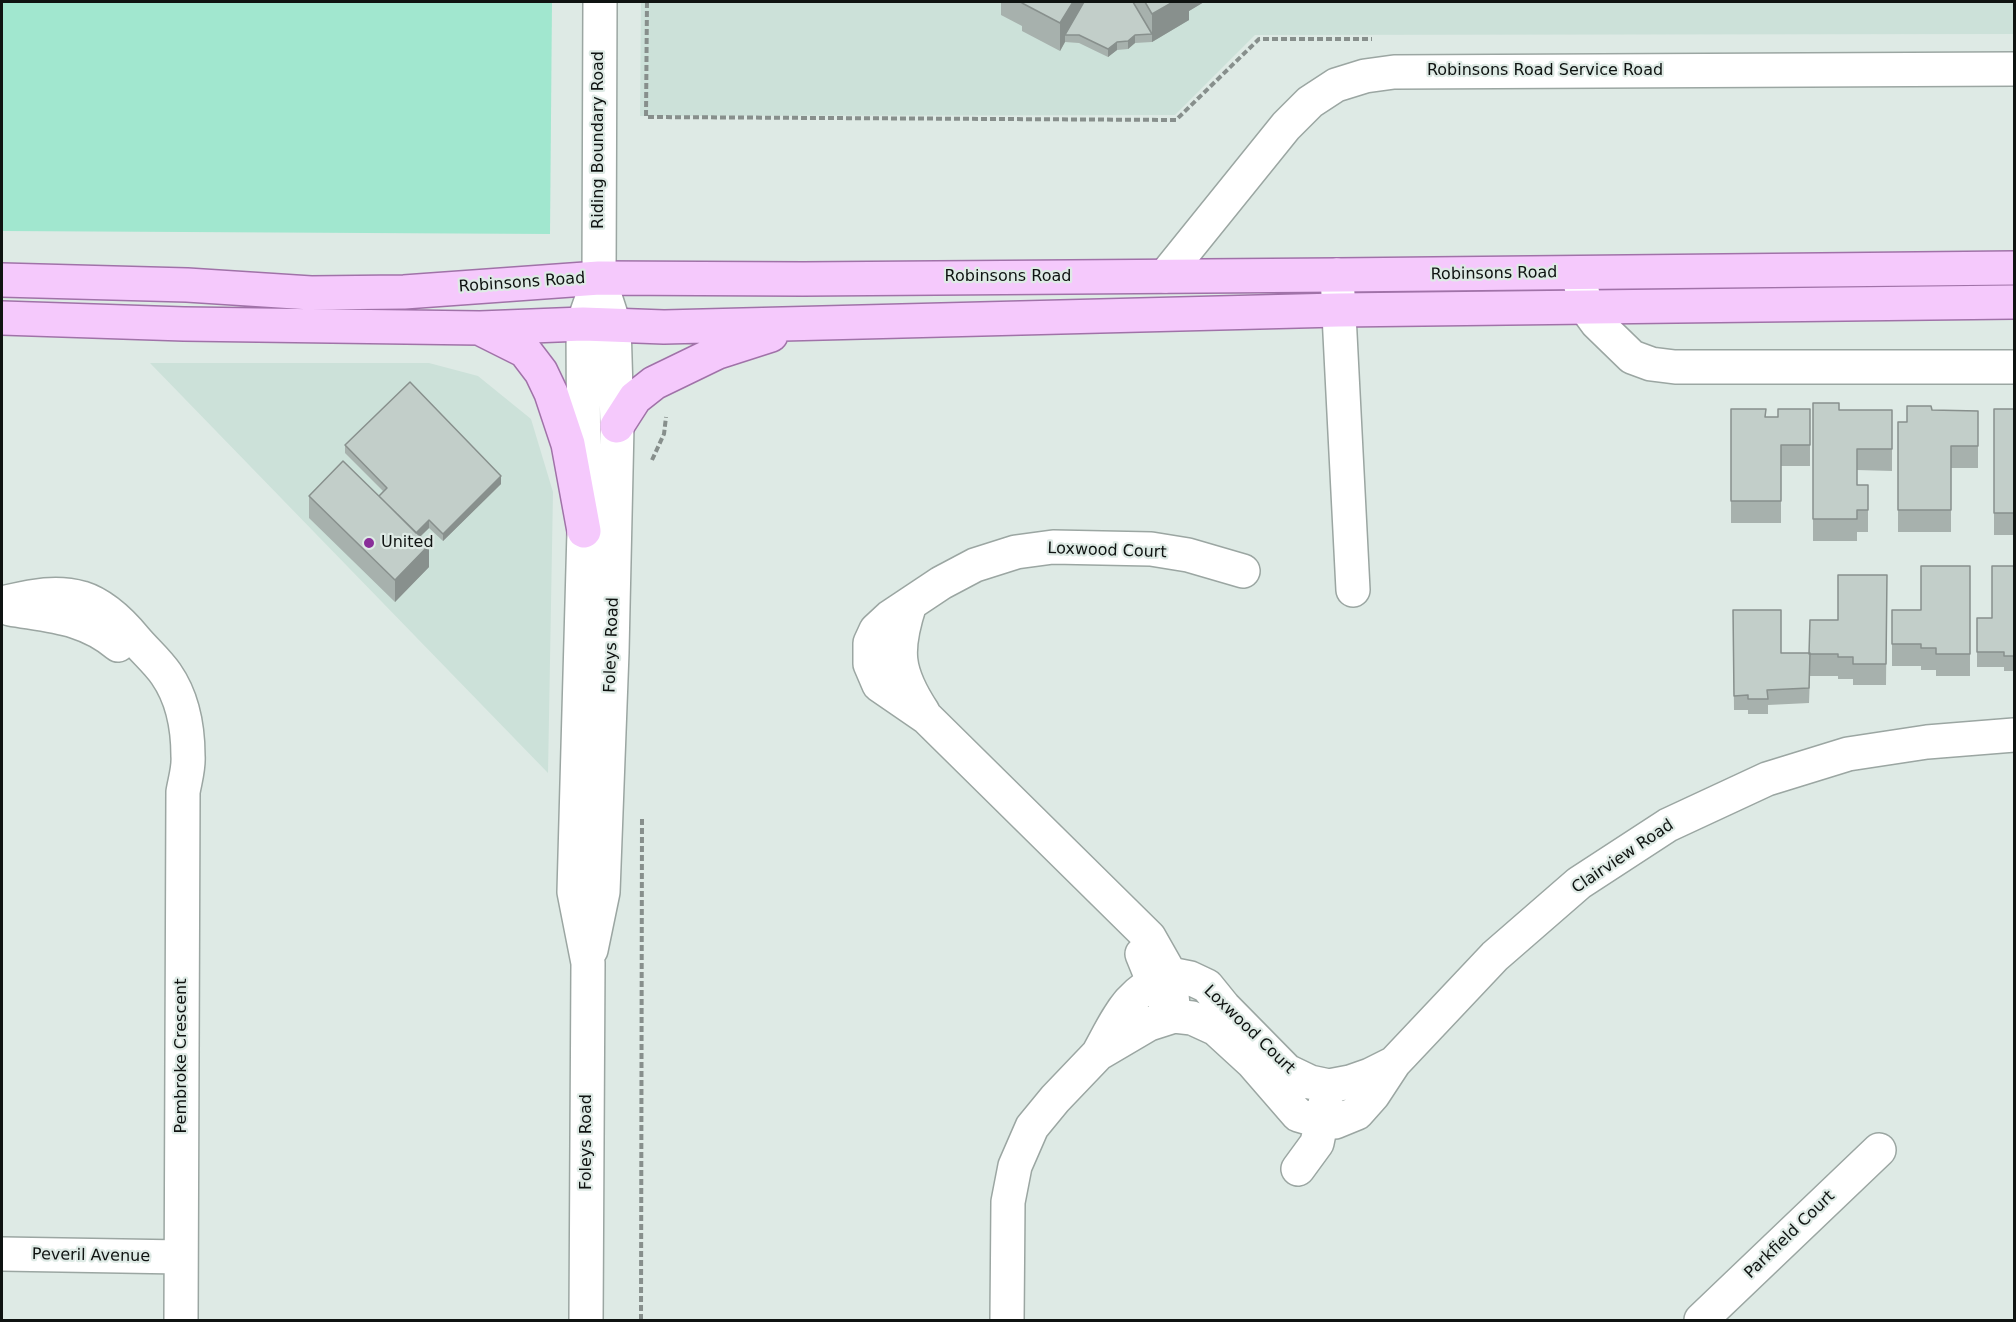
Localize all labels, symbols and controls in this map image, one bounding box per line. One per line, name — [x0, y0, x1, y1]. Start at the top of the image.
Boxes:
street label: Riding Boundary Road — [589, 51, 609, 229]
street label: Robinsons Road Service Road — [1427, 61, 1663, 81]
street label: Robinsons Road — [1430, 263, 1558, 285]
street label: Robinsons Road — [945, 267, 1071, 287]
street label: Robinsons Road — [458, 269, 586, 297]
place label: United — [381, 533, 434, 553]
marker: United — [362, 536, 376, 550]
street label: Loxwood Court — [1047, 539, 1167, 563]
street label: Foleys Road — [601, 597, 623, 693]
street label: Clairview Road — [1569, 816, 1677, 898]
street label: Pembroke Crescent — [172, 979, 192, 1133]
street label: Loxwood Court — [1199, 982, 1299, 1078]
street label: Foleys Road — [577, 1094, 597, 1190]
street label: Parkfield Court — [1741, 1187, 1839, 1283]
street label: Peveril Avenue — [32, 1245, 150, 1267]

